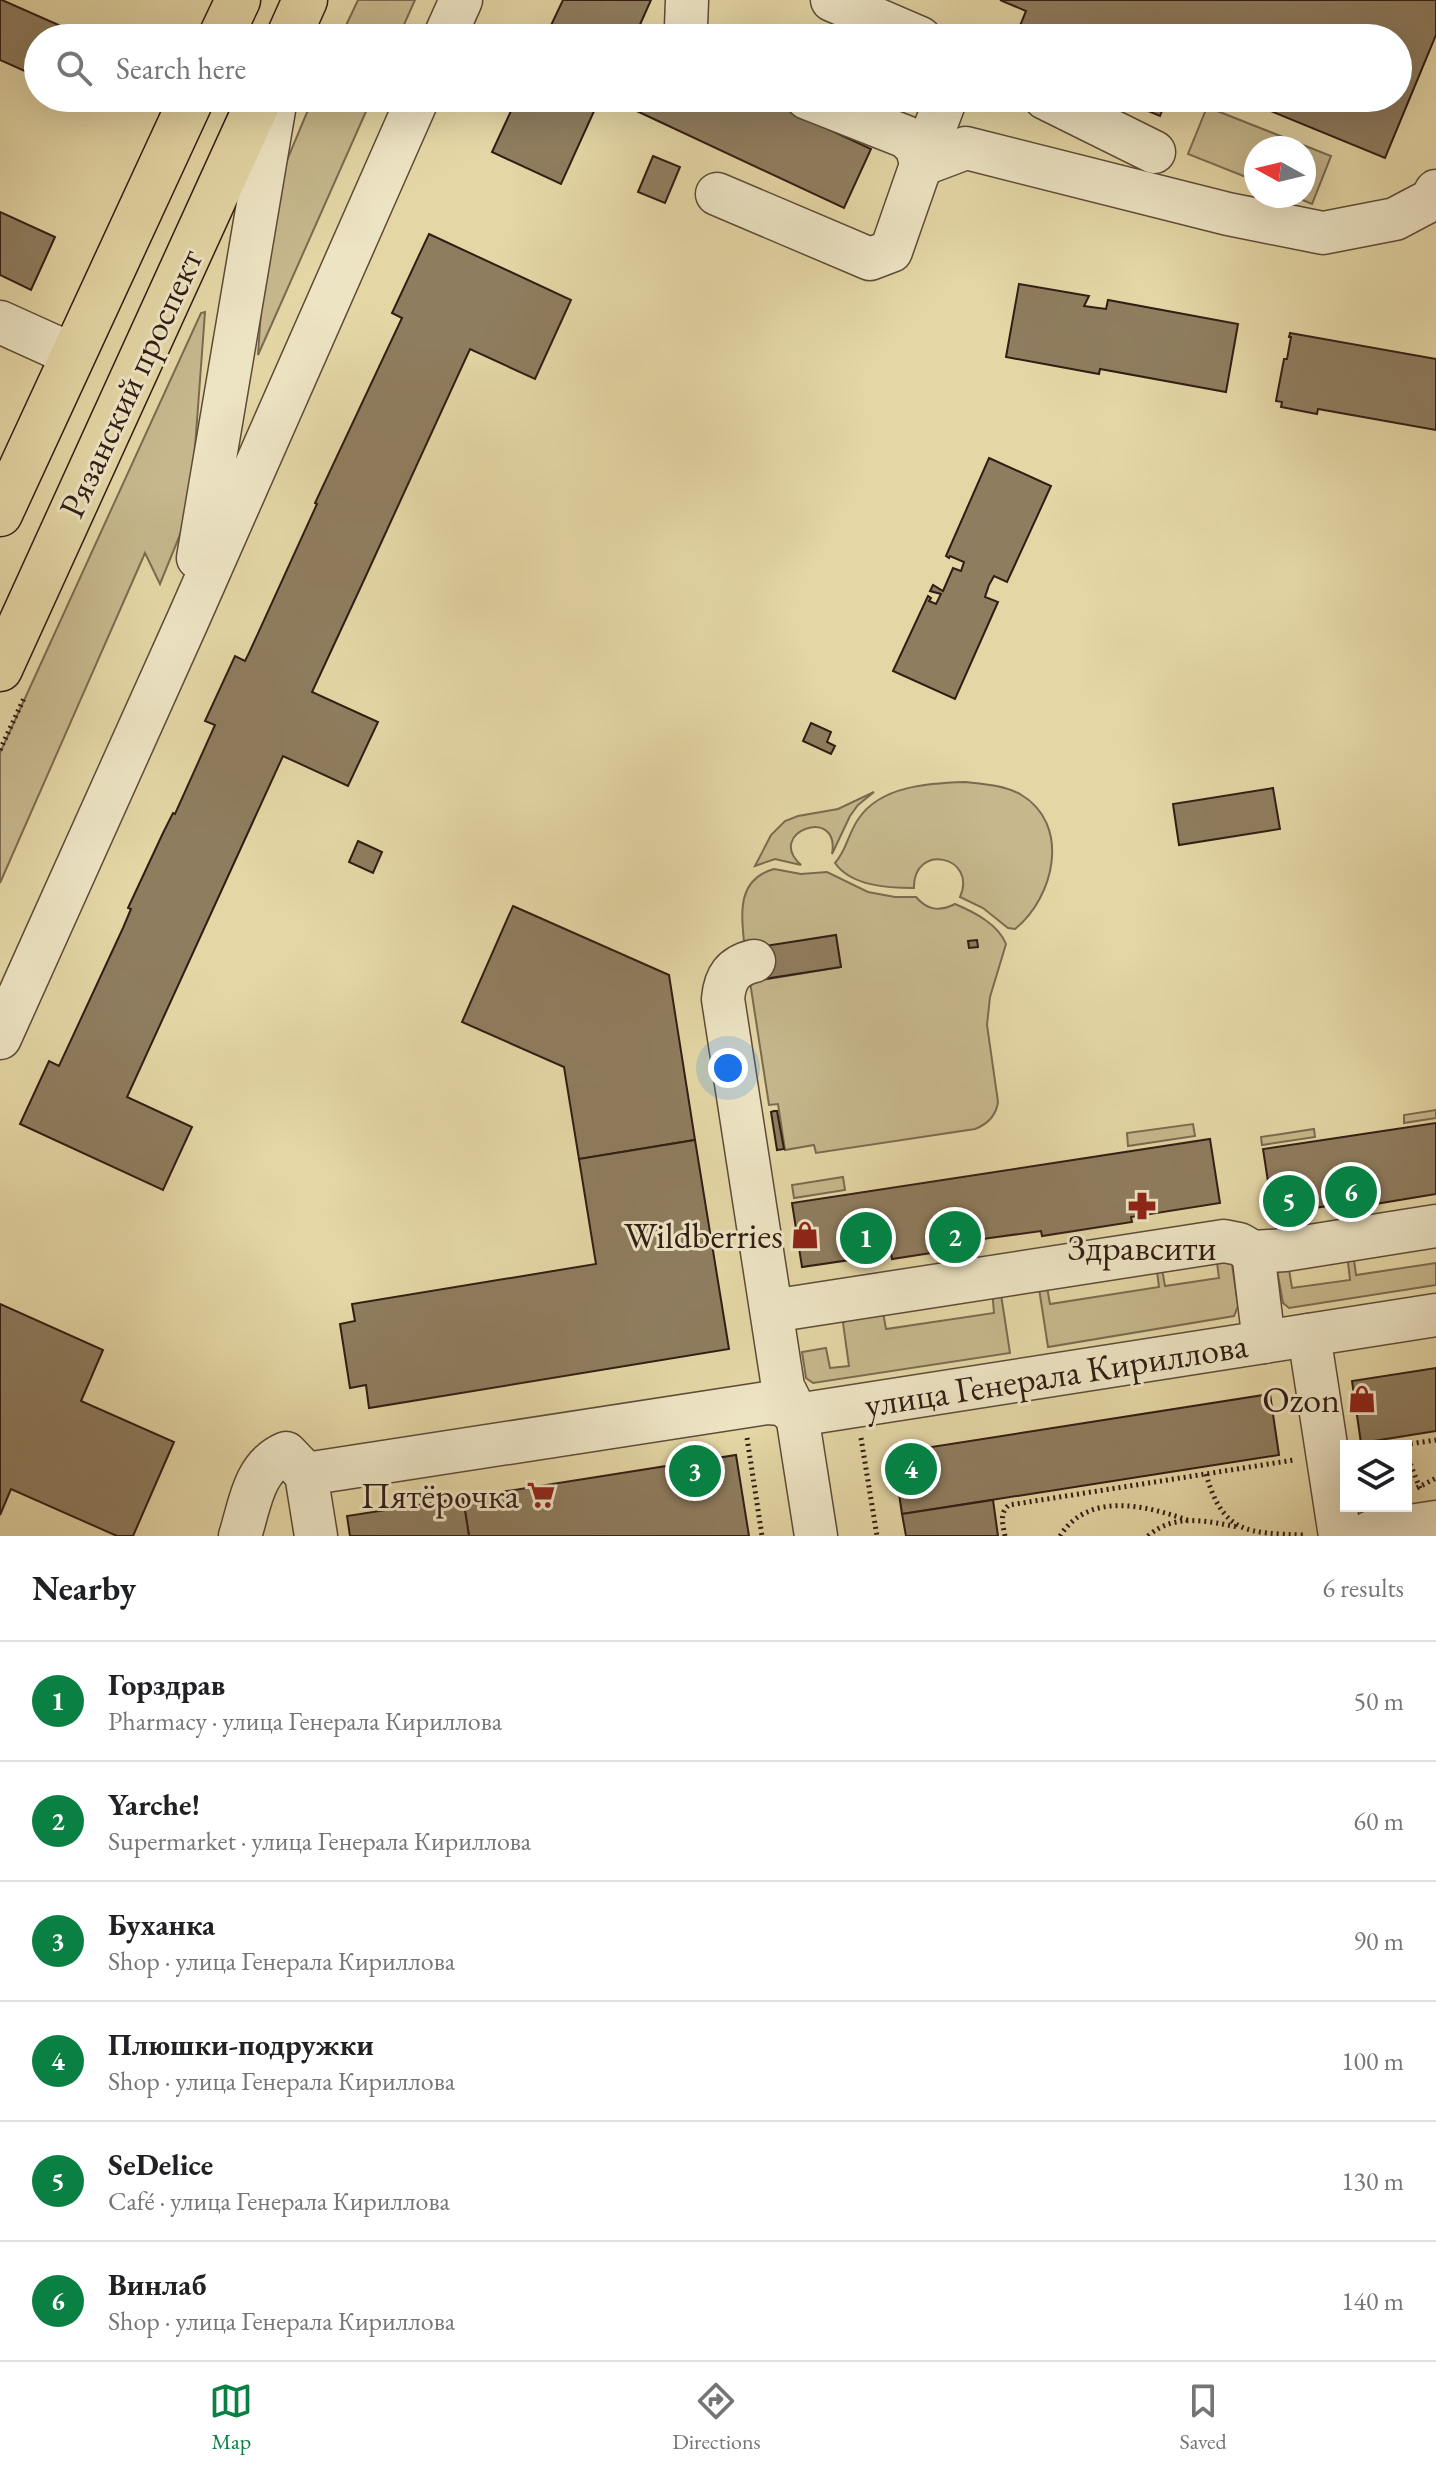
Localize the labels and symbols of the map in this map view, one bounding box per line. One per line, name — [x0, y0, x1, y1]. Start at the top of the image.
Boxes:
north arrow — [1244, 136, 1316, 208]
street label: Рязанский проспект — [48, 241, 213, 525]
your location — [708, 1048, 748, 1088]
pin: 6 — [1325, 1162, 1377, 1222]
pin: 5 — [1263, 1171, 1315, 1231]
pharmacy icon: Здравсити — [1127, 1191, 1157, 1221]
pin: 2 — [929, 1207, 981, 1267]
pin: 1 — [840, 1208, 892, 1268]
place label: Wildberries — [624, 1212, 783, 1259]
shop icon: Wildberries — [790, 1220, 820, 1250]
place label: Здравсити — [1067, 1224, 1217, 1271]
street label: улица Генерала Кириллова — [861, 1321, 1252, 1428]
place label: Ozon — [1262, 1376, 1340, 1423]
shop icon: Ozon — [1347, 1384, 1377, 1414]
pin: 4 — [885, 1439, 937, 1499]
pin: 3 — [669, 1441, 721, 1501]
place label: Пятёрочка — [361, 1472, 520, 1519]
supermarket icon: Пятёрочка — [526, 1480, 556, 1510]

